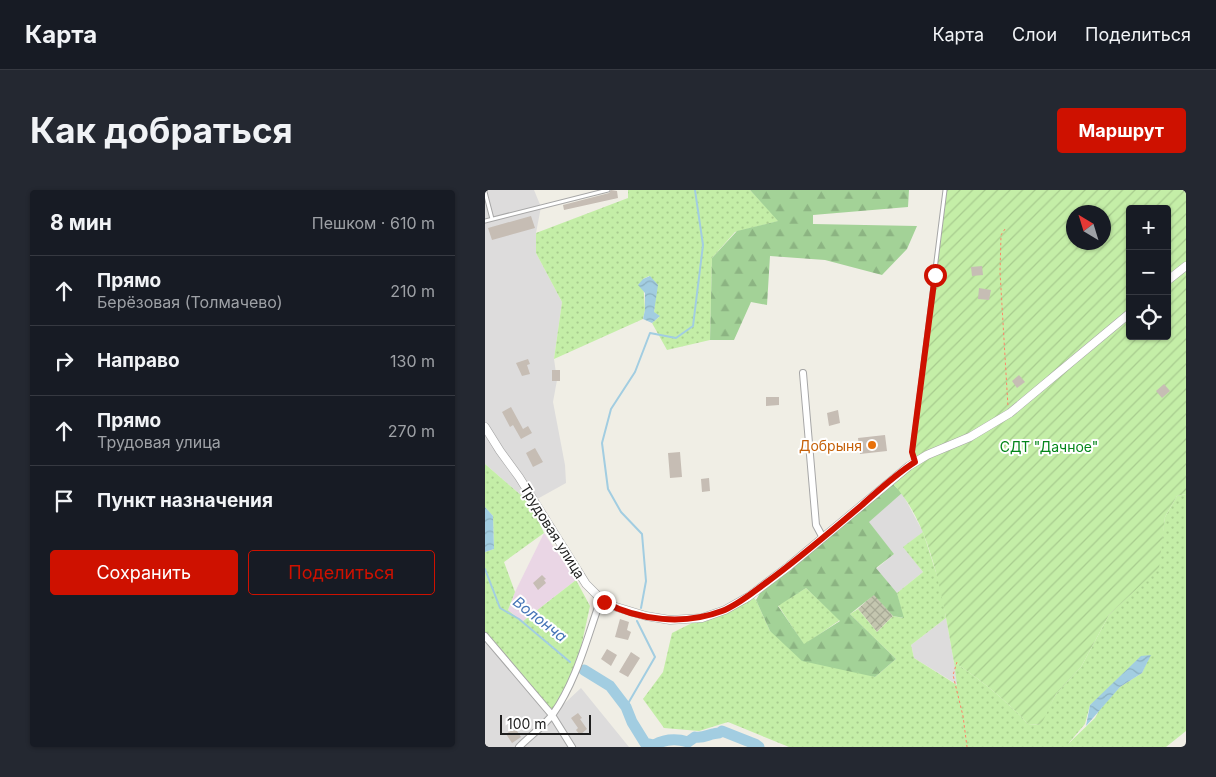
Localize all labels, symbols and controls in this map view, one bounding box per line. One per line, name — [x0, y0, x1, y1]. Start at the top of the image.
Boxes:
text: Карта — [25, 20, 97, 49]
text: Карта — [932, 24, 984, 45]
text: Слои — [1012, 24, 1057, 45]
text: Поделиться — [1085, 24, 1191, 45]
button: Маршрут — [1057, 108, 1186, 153]
text: Как добраться — [30, 109, 293, 151]
north arrow — [1066, 205, 1111, 250]
map controls — [1126, 205, 1171, 340]
button: + — [1126, 205, 1171, 250]
text: 8 мин — [50, 210, 112, 235]
text: Пешком · 610 m — [312, 213, 435, 233]
button: − — [1126, 250, 1171, 295]
route start — [924, 264, 947, 287]
text: Прямо — [97, 269, 161, 292]
icon: ahead — [50, 277, 78, 305]
text: 210 m — [390, 281, 435, 301]
text: Берёзовая (Толмачево) — [97, 292, 283, 312]
button: locate — [1126, 295, 1171, 340]
icon: right — [50, 347, 78, 375]
text: Направо — [97, 349, 180, 372]
text: 130 m — [390, 351, 435, 371]
text: Прямо — [97, 409, 161, 432]
icon: ahead — [50, 417, 78, 445]
text: 270 m — [388, 421, 435, 441]
text: Трудовая улица — [97, 432, 221, 452]
place label: Добрыня — [799, 437, 862, 454]
park label: СДТ "Дачное" — [1000, 438, 1098, 455]
marker: Добрыня — [866, 439, 878, 451]
street label: Трудовая улица — [517, 481, 589, 581]
icon: arrive — [50, 487, 78, 515]
text: Пункт назначения — [97, 489, 273, 512]
button: Сохранить — [50, 550, 238, 595]
button: Поделиться — [248, 550, 435, 595]
route end — [593, 591, 616, 614]
water label: Волонча — [509, 592, 571, 646]
scale bar — [500, 712, 591, 735]
text: 100 m — [507, 715, 547, 732]

